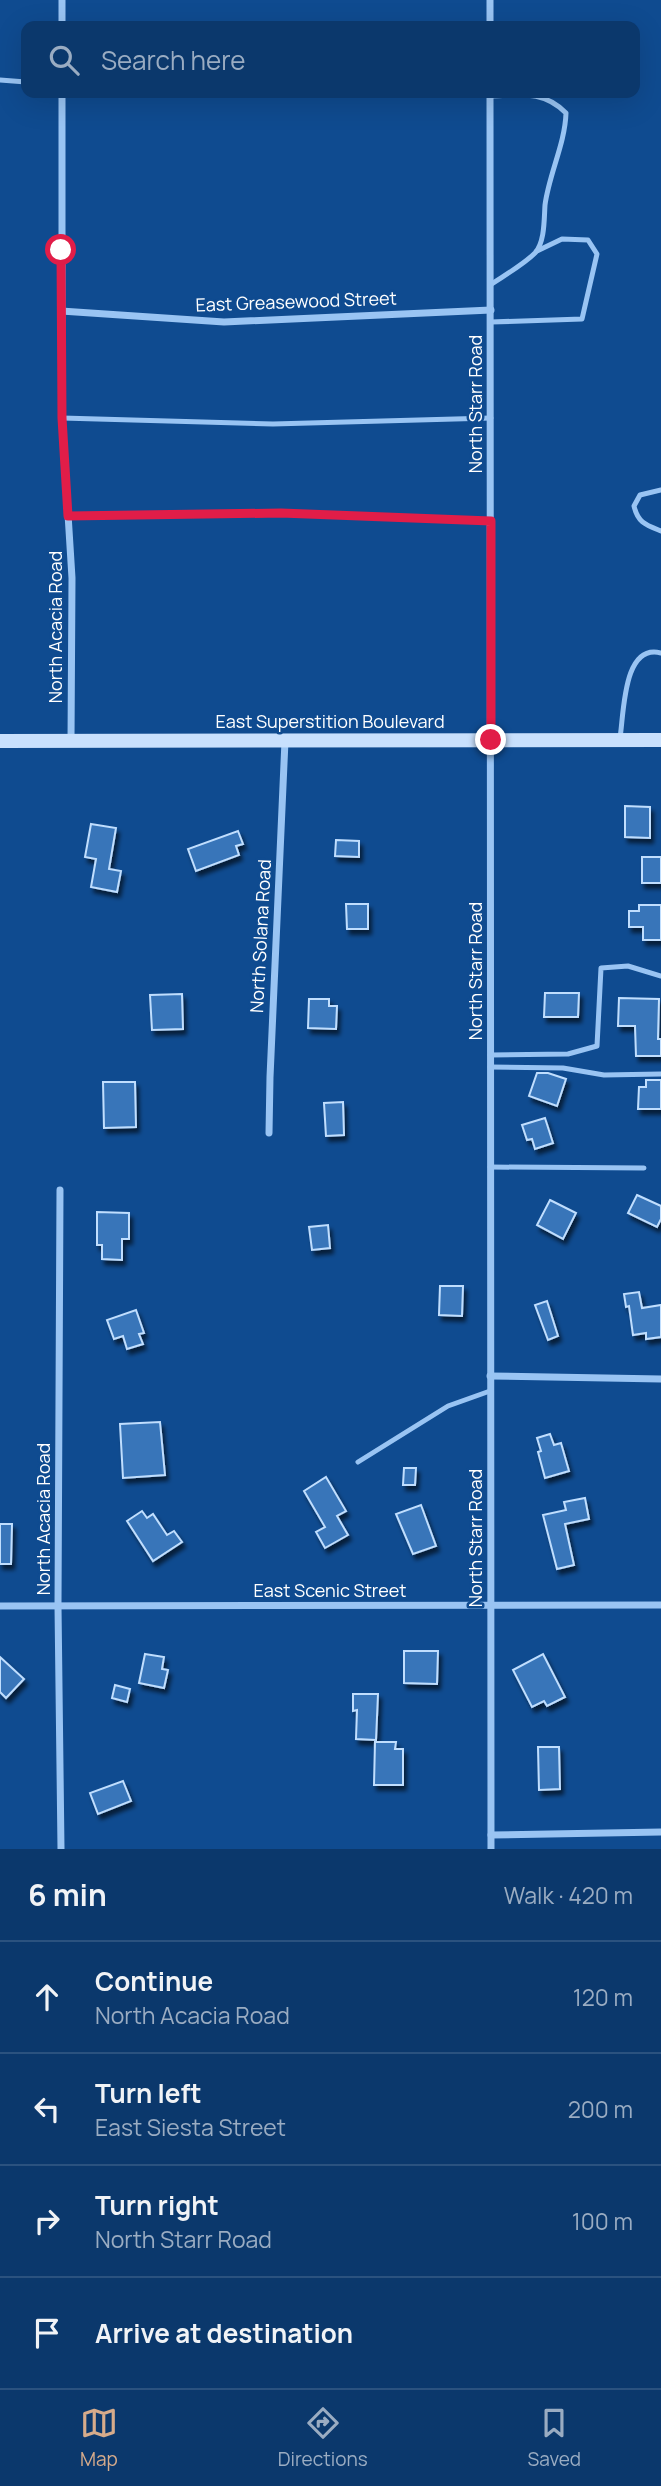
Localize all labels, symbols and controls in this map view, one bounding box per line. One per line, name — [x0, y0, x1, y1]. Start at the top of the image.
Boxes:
search box — [21, 21, 640, 98]
icon: search — [45, 41, 83, 79]
text: Search here — [101, 42, 246, 78]
route start — [45, 234, 76, 265]
street label: East Greasewood Street — [195, 285, 397, 317]
street label: North Starr Road — [463, 335, 487, 473]
street label: North Acacia Road — [43, 551, 67, 703]
street label: East Superstition Boulevard — [215, 709, 445, 733]
route end — [475, 724, 506, 755]
street label: North Solana Road — [244, 859, 276, 1013]
street label: North Starr Road — [463, 902, 487, 1040]
street label: North Acacia Road — [31, 1443, 55, 1595]
street label: North Starr Road — [463, 1469, 487, 1607]
street label: East Scenic Street — [254, 1578, 406, 1602]
text: 6 min — [28, 1874, 107, 1915]
text: Walk · 420 m — [504, 1879, 633, 1911]
text: Continue — [95, 1963, 213, 1999]
icon: ahead — [28, 1978, 66, 2016]
text: 120 m — [573, 1981, 633, 2013]
text: North Acacia Road — [95, 1999, 290, 2031]
text: Turn left — [95, 2075, 202, 2111]
icon: left — [28, 2090, 66, 2128]
text: 200 m — [568, 2093, 633, 2125]
text: East Siesta Street — [95, 2111, 286, 2143]
text: Turn right — [95, 2187, 219, 2223]
icon: right — [28, 2202, 66, 2240]
text: 100 m — [572, 2205, 633, 2237]
text: North Starr Road — [95, 2223, 272, 2255]
icon: arrive — [28, 2314, 66, 2352]
text: Arrive at destination — [95, 2315, 353, 2351]
tab: Map — [80, 2404, 118, 2472]
tab: Directions — [278, 2404, 368, 2472]
tab: Saved — [528, 2404, 581, 2472]

